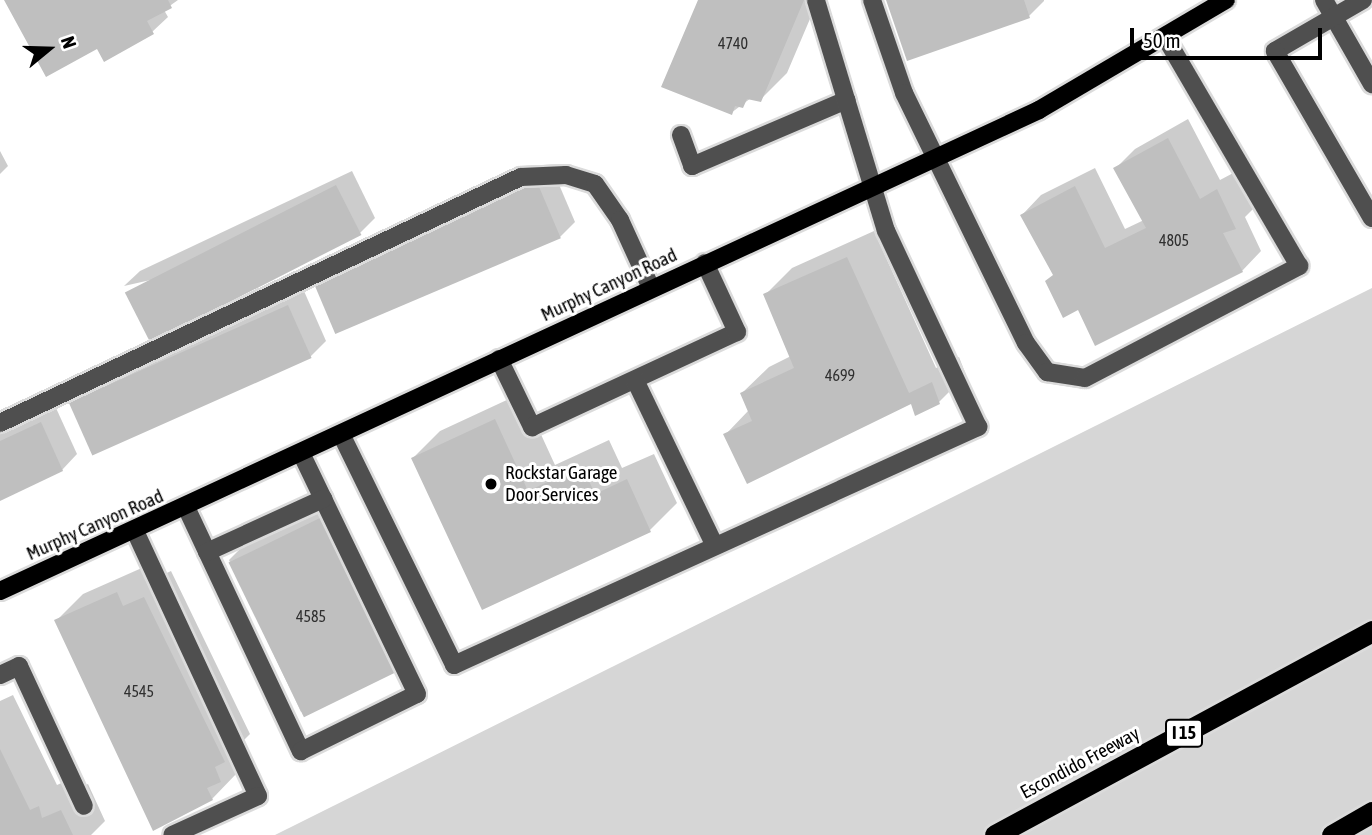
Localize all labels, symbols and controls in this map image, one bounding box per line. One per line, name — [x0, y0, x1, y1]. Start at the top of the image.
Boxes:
north arrow — [14, 14, 84, 84]
scale bar — [1134, 14, 1326, 58]
text: 50 m — [1143, 28, 1181, 52]
text: N — [57, 33, 81, 51]
house number: 4740 — [718, 33, 748, 53]
house number: 4805 — [1159, 230, 1189, 250]
street label: Murphy Canyon Road — [537, 244, 681, 326]
house number: 4699 — [825, 365, 855, 385]
place label: Rockstar Garage Door Services — [505, 462, 617, 506]
marker: Rockstar Garage Door Services — [483, 476, 499, 492]
street label: Murphy Canyon Road — [23, 485, 167, 565]
house number: 4585 — [296, 606, 326, 626]
house number: 4545 — [124, 681, 154, 701]
road number: I 15 — [1165, 718, 1203, 748]
street label: Escondido Freeway — [1017, 722, 1143, 804]

